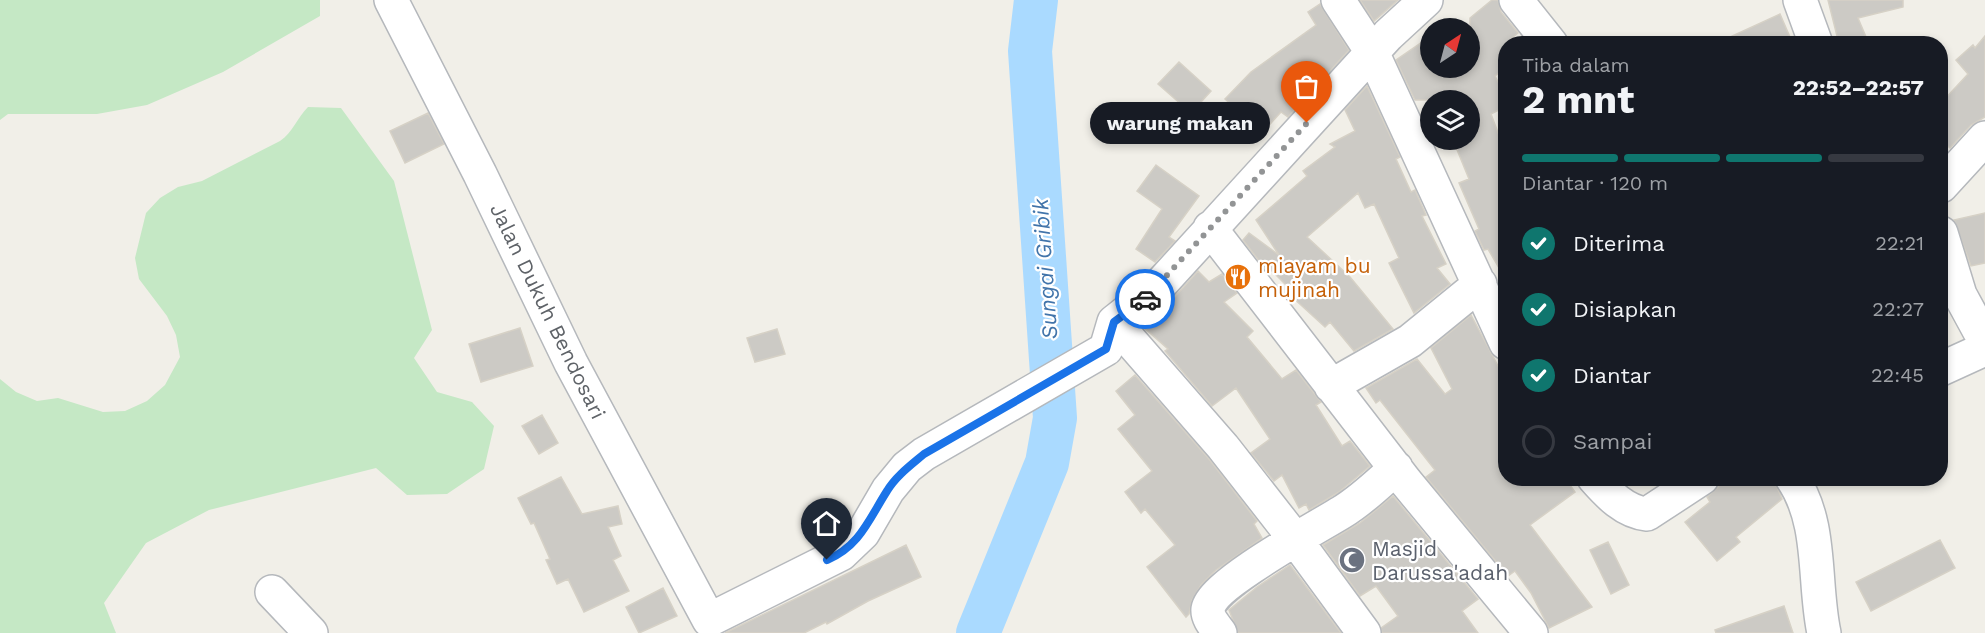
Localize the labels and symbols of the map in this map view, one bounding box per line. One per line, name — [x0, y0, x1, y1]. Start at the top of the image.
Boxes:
north arrow — [1420, 18, 1480, 78]
pin — [1281, 61, 1332, 123]
callout: warung makan — [1091, 102, 1271, 144]
water label: Sungai Gribik — [1028, 197, 1062, 340]
street label: Jalan Dukuh Bendosari — [485, 199, 611, 423]
place label: miayam bu mujinah — [1258, 253, 1371, 302]
restaurant icon: miayam bu mujinah — [1223, 262, 1253, 292]
courier — [1115, 269, 1175, 329]
pin — [801, 498, 852, 560]
place label: Masjid Darussa'adah — [1372, 536, 1508, 585]
mosque icon: Masjid Darussa'adah — [1337, 545, 1367, 575]

